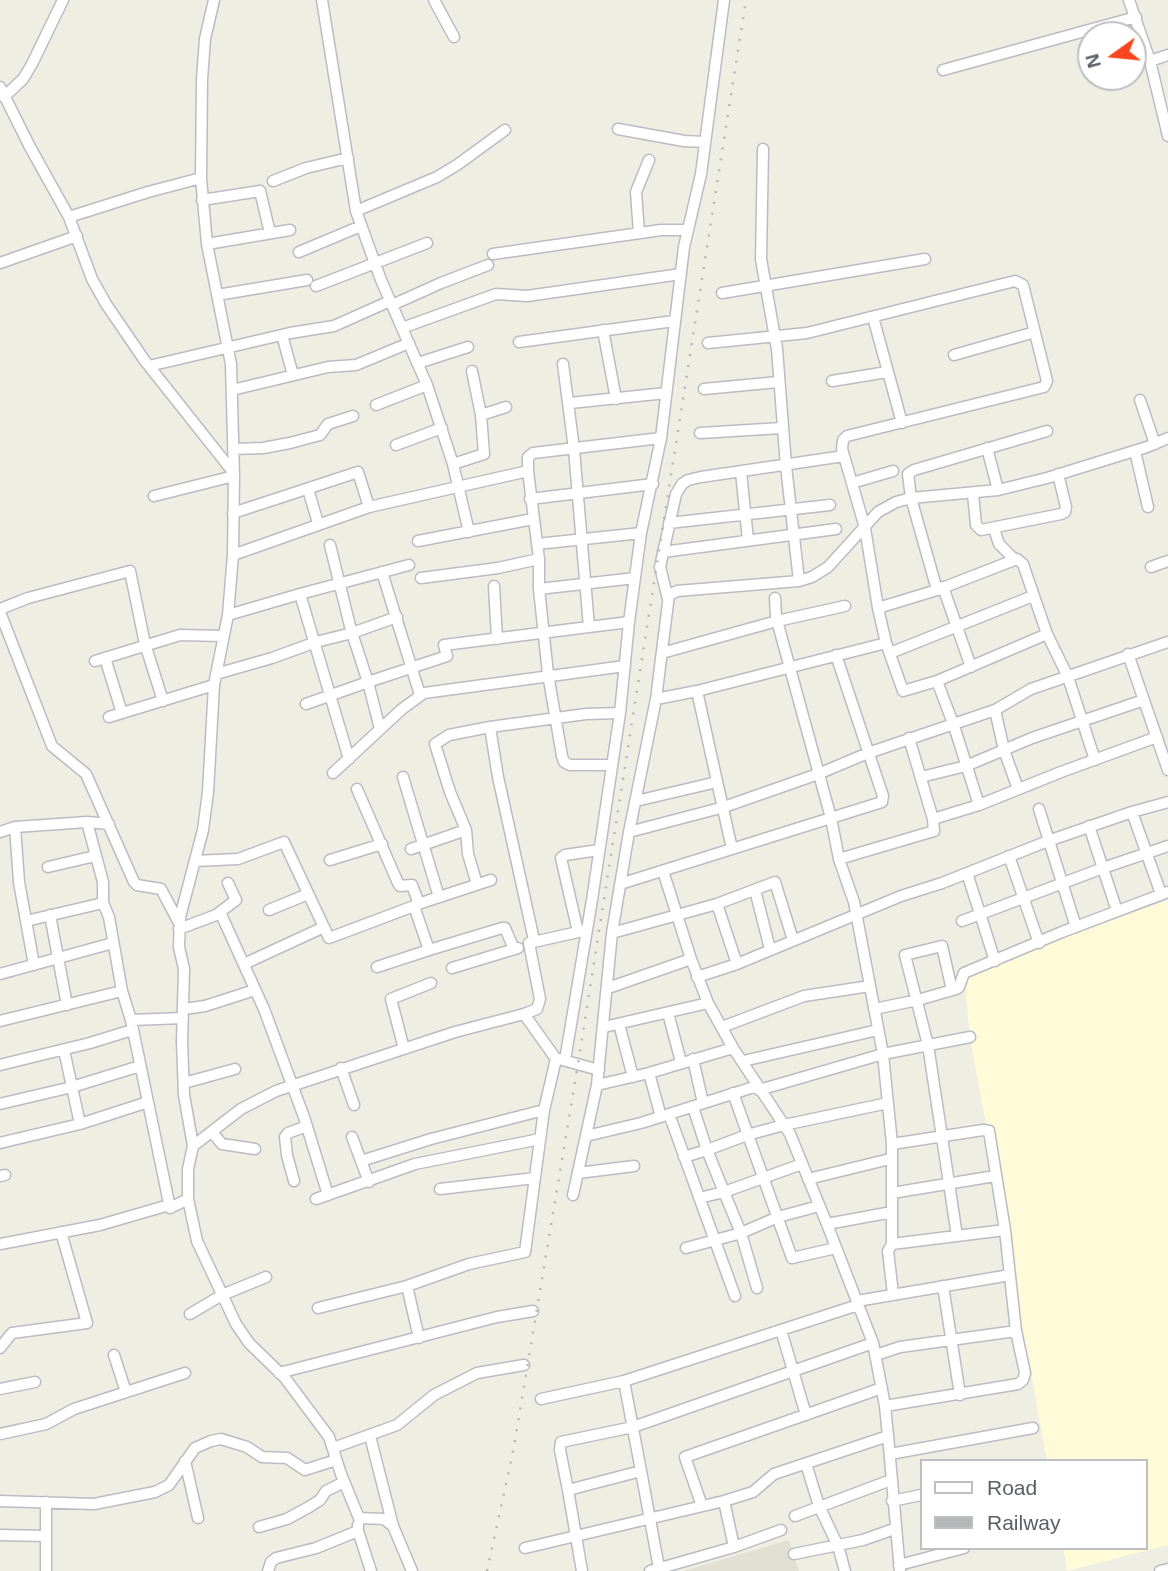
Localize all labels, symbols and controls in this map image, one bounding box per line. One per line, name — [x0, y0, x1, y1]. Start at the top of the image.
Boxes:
north arrow — [1077, 21, 1147, 91]
text: N — [1081, 52, 1105, 70]
legend — [920, 1459, 1147, 1550]
text: Road — [987, 1476, 1037, 1499]
text: Railway — [987, 1511, 1061, 1534]

